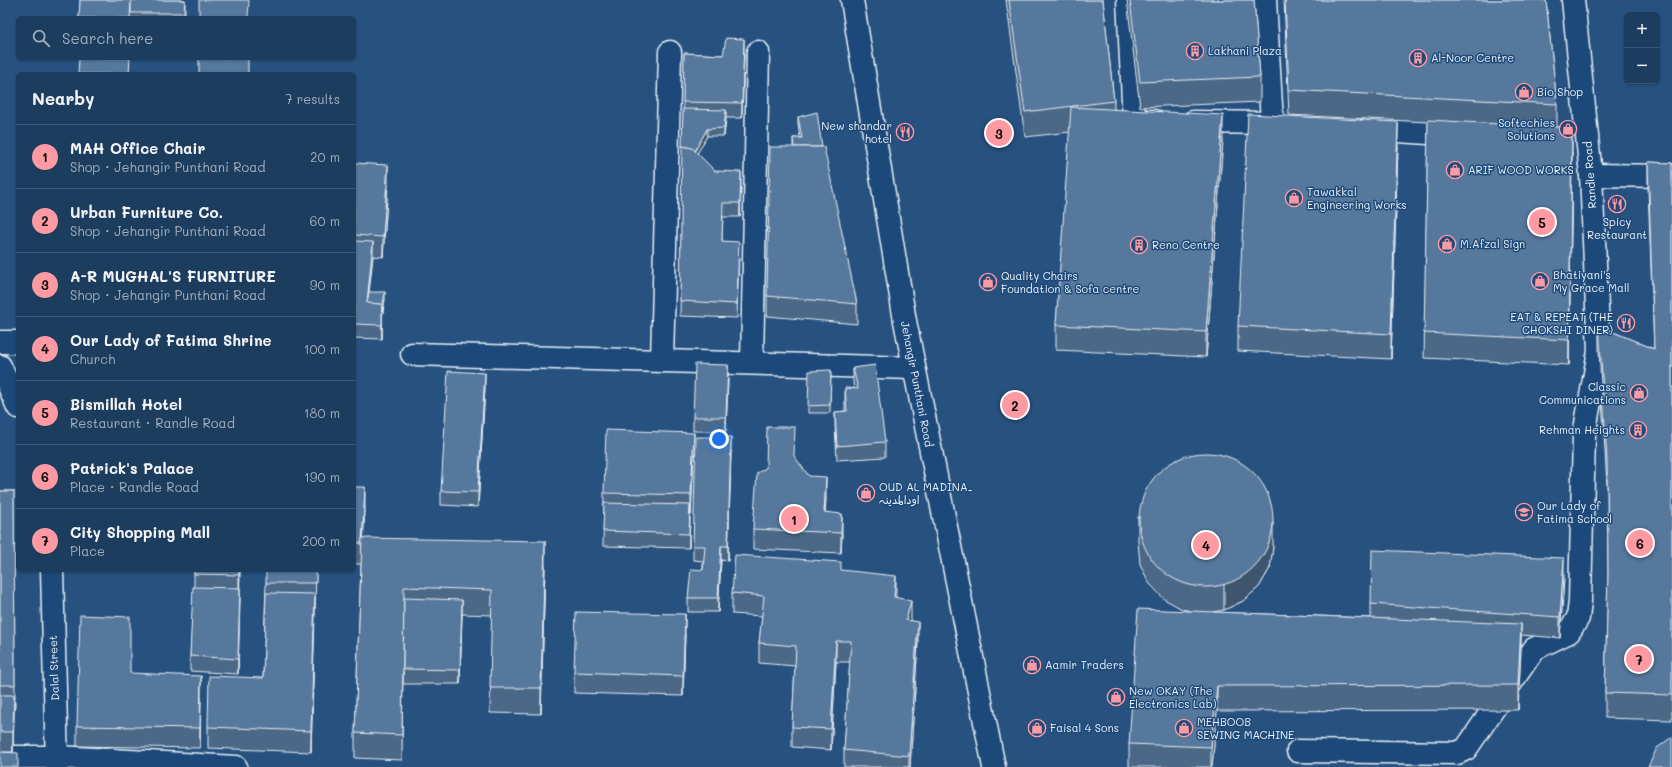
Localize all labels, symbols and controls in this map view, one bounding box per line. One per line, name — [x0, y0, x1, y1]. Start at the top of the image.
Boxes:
map controls — [1624, 12, 1660, 84]
button: + — [1624, 12, 1660, 48]
search box — [16, 16, 356, 60]
icon: search — [30, 27, 52, 49]
text: Search here — [62, 28, 153, 48]
building icon: Lakhani Plaza — [1185, 41, 1205, 61]
place label: Lakhani Plaza — [1208, 43, 1282, 58]
building icon: Al-Noor Centre — [1408, 48, 1428, 68]
button: − — [1624, 48, 1660, 84]
place label: Al-Noor Centre — [1431, 50, 1514, 65]
shop icon: Bio Shop — [1514, 82, 1534, 102]
place label: Bio Shop — [1537, 84, 1583, 99]
text: Nearby — [32, 87, 94, 109]
text: 7 results — [285, 90, 340, 107]
place label: Softechies Solutions — [1498, 115, 1555, 143]
place label: New shandar hotel — [821, 118, 892, 146]
pin: 3 — [986, 118, 1012, 148]
shop icon: Softechies Solutions — [1558, 119, 1578, 139]
restaurant icon: New shandar hotel — [895, 122, 915, 142]
text: MAH Office Chair — [70, 138, 205, 158]
street label: Randle Road — [1580, 141, 1599, 209]
text: 1 — [42, 148, 48, 165]
text: 20 m — [310, 148, 340, 165]
text: Shop · Jehangir Punthani Road — [70, 158, 266, 175]
shop icon: ARIF WOOD WORKS — [1445, 160, 1465, 180]
place label: ARIF WOOD WORKS — [1468, 162, 1574, 177]
place label: Tawakkal Engineering Works — [1307, 184, 1407, 212]
shop icon: Tawakkal Engineering Works — [1284, 188, 1304, 208]
restaurant icon: Spicy Restaurant — [1607, 194, 1627, 214]
text: Urban Furniture Co. — [70, 202, 223, 222]
pin: 5 — [1529, 207, 1555, 237]
text: 2 — [41, 212, 49, 229]
text: 60 m — [310, 212, 340, 229]
place label: Spicy Restaurant — [1587, 214, 1647, 242]
text: Shop · Jehangir Punthani Road — [70, 222, 266, 239]
shop icon: M.Afzal Sign — [1437, 234, 1457, 254]
building icon: Reno Centre — [1129, 235, 1149, 255]
place label: M.Afzal Sign — [1460, 236, 1525, 251]
place label: Reno Centre — [1152, 237, 1220, 252]
text: A-R MUGHAL'S FURNITURE — [70, 266, 276, 286]
place label: Bhatiyani's My Grace Mall — [1553, 267, 1630, 295]
place label: Quality Chairs Foundation & Sofa centre — [1001, 268, 1140, 296]
shop icon: Bhatiyani's My Grace Mall — [1530, 271, 1550, 291]
shop icon: Quality Chairs Foundation & Sofa centre — [978, 272, 998, 292]
text: 3 — [41, 276, 49, 293]
text: 90 m — [310, 276, 340, 293]
text: Shop · Jehangir Punthani Road — [70, 286, 266, 303]
place label: EAT & REPEAT (THE CHOKSHI DINER) — [1510, 309, 1613, 337]
restaurant icon: EAT & REPEAT (THE CHOKSHI DINER) — [1616, 313, 1636, 333]
street label: Jehangir Punthani Road — [898, 320, 937, 448]
text: Our Lady of Fatima Shrine — [70, 330, 271, 350]
text: 4 — [41, 340, 49, 357]
text: 100 m — [304, 340, 340, 357]
text: Church — [70, 350, 115, 367]
place label: Classic Communications — [1539, 379, 1626, 407]
shop icon: Classic Communications — [1629, 383, 1649, 403]
pin: 2 — [1002, 390, 1028, 420]
text: Bismillah Hotel — [70, 394, 182, 414]
text: 5 — [41, 404, 49, 421]
text: 180 m — [304, 404, 340, 421]
text: Restaurant · Randle Road — [70, 414, 235, 431]
building icon: Rehman Heights — [1628, 420, 1648, 440]
place label: Rehman Heights — [1539, 422, 1625, 437]
your location — [709, 429, 729, 449]
text: Patrick's Palace — [70, 458, 194, 478]
text: 6 — [41, 468, 49, 485]
text: 190 m — [304, 468, 340, 485]
text: Place · Randle Road — [70, 478, 199, 495]
place label: OUD AL MADINA۔ اودالمدینہ — [879, 479, 973, 507]
shop icon: OUD AL MADINA۔ اودالمدینہ — [856, 483, 876, 503]
place label: Our Lady of Fatima School — [1537, 498, 1612, 526]
school or university icon: Our Lady of Fatima School — [1514, 502, 1534, 522]
pin: 1 — [781, 504, 807, 534]
text: City Shopping Mall — [70, 522, 210, 542]
pin: 6 — [1627, 528, 1653, 558]
pin: 4 — [1193, 530, 1219, 560]
text: 7 — [41, 532, 49, 549]
text: 200 m — [302, 532, 340, 549]
text: Place — [70, 542, 105, 559]
street label: Dalal Street — [45, 635, 62, 701]
pin: 7 — [1626, 644, 1652, 674]
shop icon: Aamir Traders — [1022, 655, 1042, 675]
place label: Aamir Traders — [1045, 657, 1124, 672]
place label: New OKAY (The Electronics Lab) — [1129, 683, 1217, 711]
shop icon: New OKAY (The Electronics Lab) — [1106, 687, 1126, 707]
place label: MEHBOOB SEWING MACHINE — [1197, 714, 1294, 742]
shop icon: Faisal 4 Sons — [1027, 718, 1047, 738]
shop icon: MEHBOOB SEWING MACHINE — [1174, 718, 1194, 738]
place label: Faisal 4 Sons — [1050, 720, 1119, 735]

